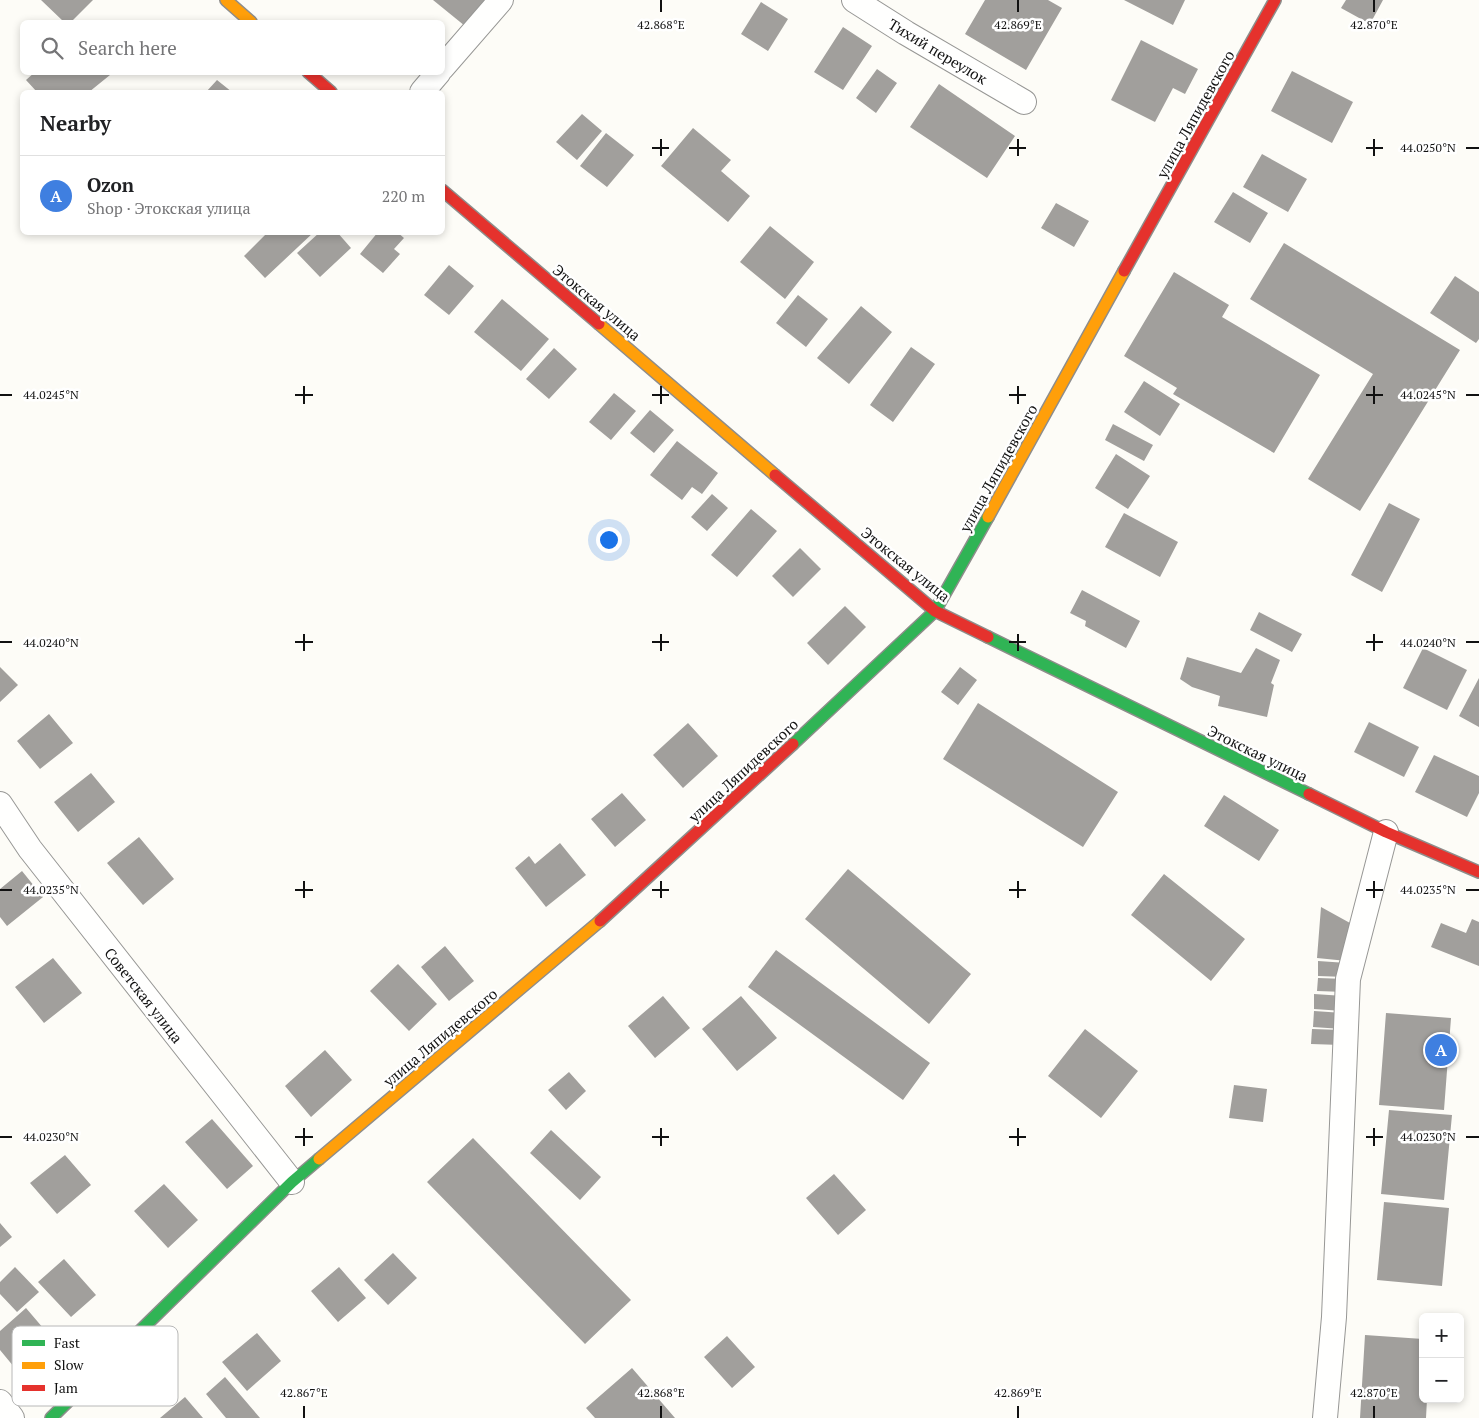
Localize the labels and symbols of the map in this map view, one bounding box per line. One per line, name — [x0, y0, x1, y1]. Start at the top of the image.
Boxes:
street label: Тихий переулок — [885, 14, 992, 89]
text: 42.868°E — [637, 17, 685, 32]
text: 42.869°E — [994, 17, 1042, 32]
text: 42.870°E — [1350, 17, 1398, 32]
street label: улица Ляпидевского — [1151, 47, 1238, 182]
text: 44.0250°N — [1400, 140, 1456, 155]
street label: Этокская улица — [549, 259, 645, 345]
text: 44.0245°N — [23, 387, 79, 402]
text: 44.0245°N — [1400, 387, 1456, 402]
street label: улица Ляпидевского — [954, 401, 1041, 536]
street label: Этокская улица — [857, 522, 955, 606]
your location — [596, 527, 622, 553]
text: 44.0240°N — [23, 635, 79, 650]
text: 44.0240°N — [1400, 635, 1456, 650]
street label: улица Ляпидевского — [683, 714, 802, 827]
street label: Этокская улица — [1205, 720, 1312, 786]
text: 44.0235°N — [23, 882, 79, 897]
text: 44.0235°N — [1400, 882, 1456, 897]
street label: Советская улица — [100, 943, 188, 1047]
street label: улица Ляпидевского — [378, 983, 501, 1091]
pin: A — [1425, 1031, 1457, 1069]
text: 44.0230°N — [23, 1129, 79, 1144]
text: 44.0230°N — [1400, 1129, 1456, 1144]
legend — [12, 1326, 178, 1406]
text: Fast — [54, 1333, 81, 1352]
text: Slow — [54, 1355, 84, 1374]
text: Jam — [54, 1378, 78, 1397]
text: 42.867°E — [280, 1385, 328, 1400]
text: 42.868°E — [637, 1385, 685, 1400]
text: 42.869°E — [994, 1385, 1042, 1400]
text: 42.870°E — [1350, 1385, 1398, 1400]

